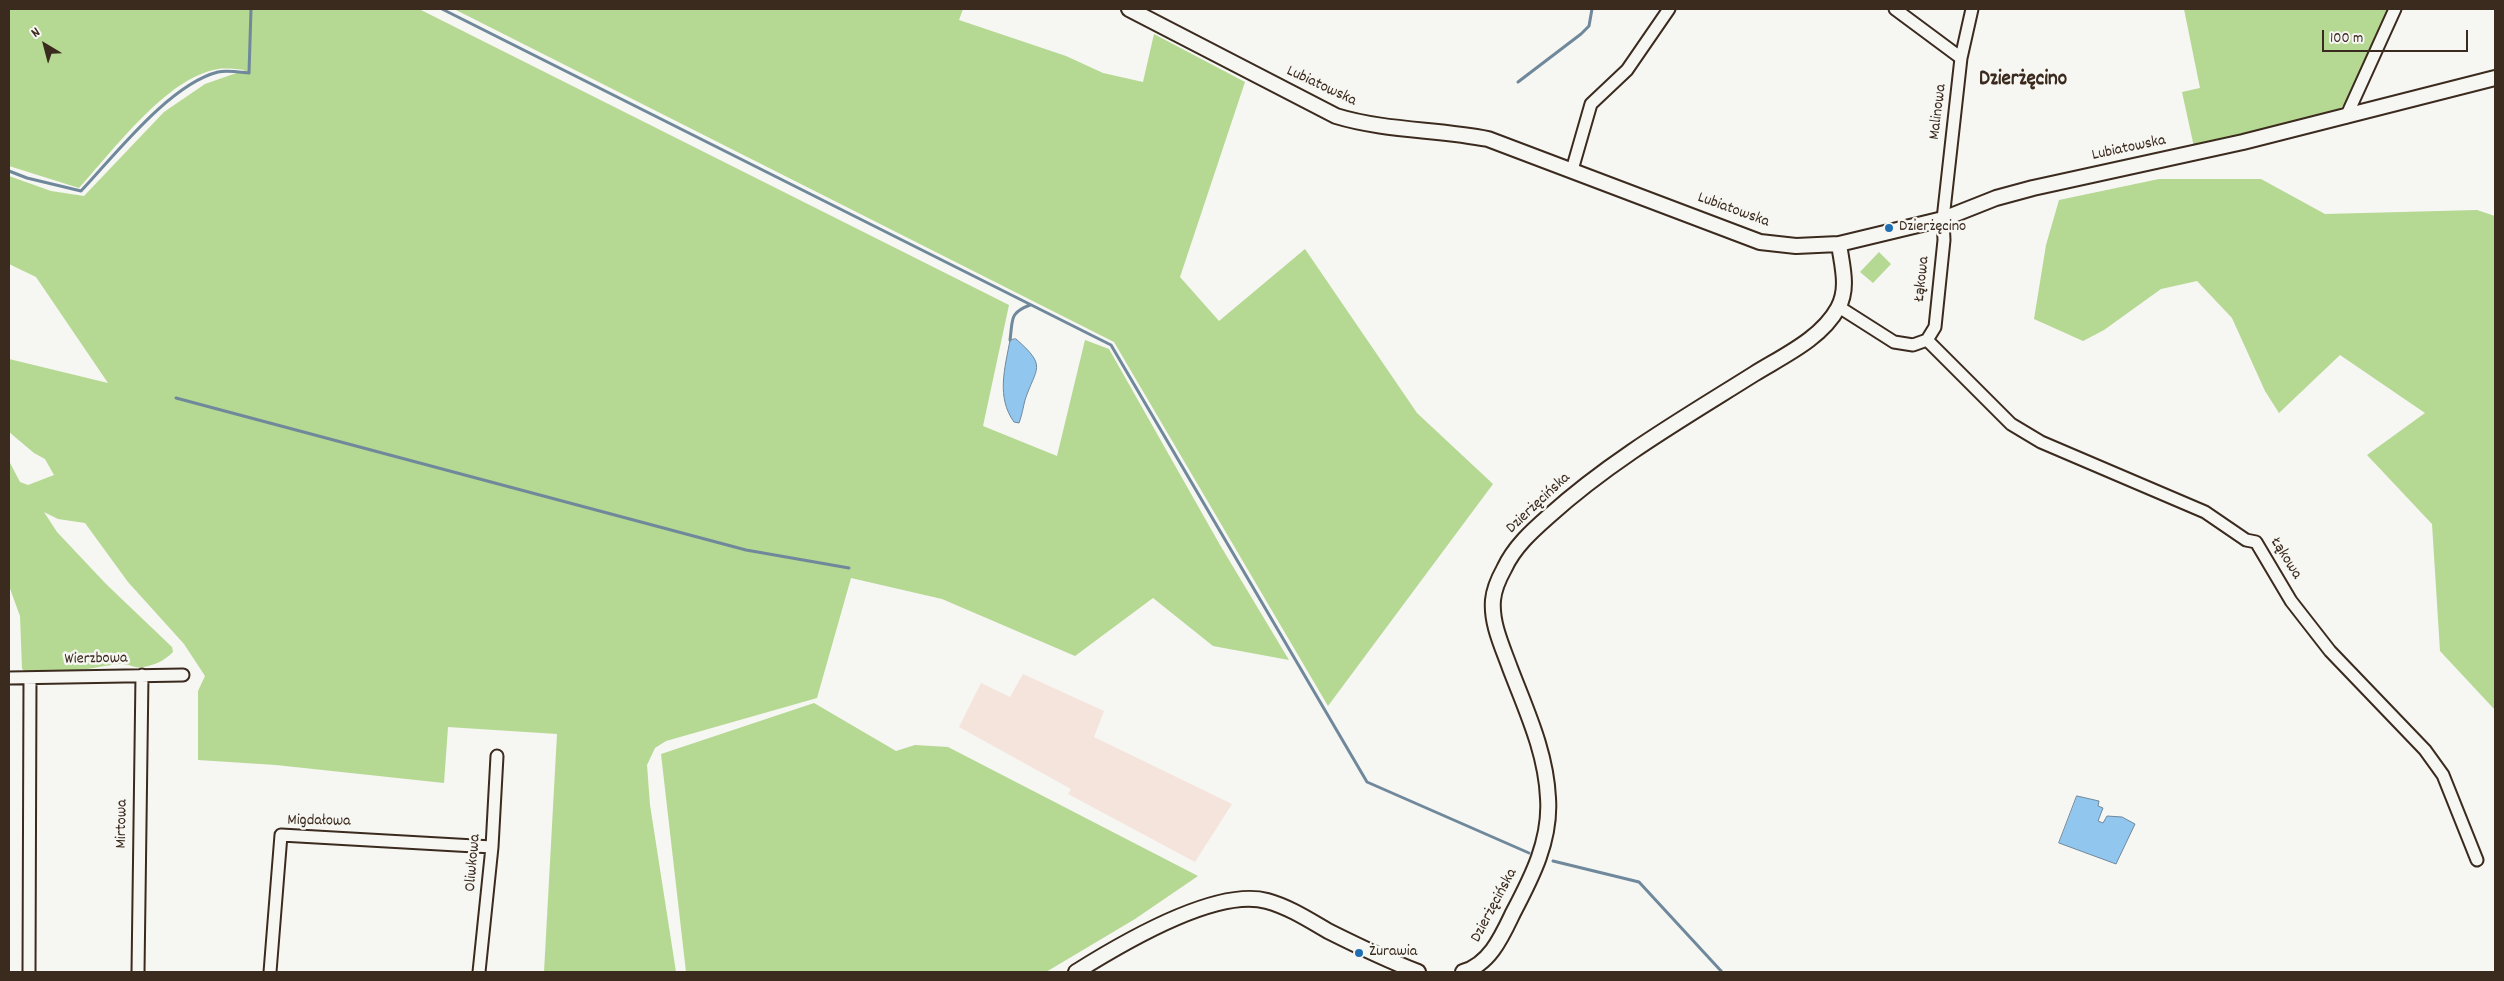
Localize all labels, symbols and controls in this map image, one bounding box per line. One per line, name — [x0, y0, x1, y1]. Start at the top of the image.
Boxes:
north arrow — [20, 20, 70, 70]
scale bar — [2324, 20, 2470, 52]
text: N — [27, 23, 45, 43]
text: 100 m — [2330, 28, 2363, 50]
street label: Lubiatowska — [1283, 62, 1359, 112]
district label: Dzierżęcino — [1979, 68, 2067, 94]
street label: Malinowa — [1926, 83, 1952, 141]
street label: Lubiatowska — [2090, 132, 2168, 166]
street label: Lubiatowska — [1695, 189, 1771, 233]
place label: Dzierżęcino — [1899, 218, 1966, 238]
marker: Dzierżęcino — [1883, 222, 1895, 234]
street label: Łąkowa — [1911, 255, 1935, 303]
street label: Dzierżęcińska — [1503, 469, 1575, 539]
street label: Łąkowa — [2265, 535, 2305, 583]
street label: Wierzbowa — [64, 650, 128, 670]
street label: Mirtowa — [113, 799, 133, 849]
street label: Migdałowa — [287, 812, 351, 832]
street label: Oliwkowa — [462, 833, 486, 893]
street label: Dzierżęcińska — [1468, 866, 1522, 946]
place label: Żurawia — [1369, 943, 1417, 963]
marker: Żurawia — [1353, 947, 1365, 959]

